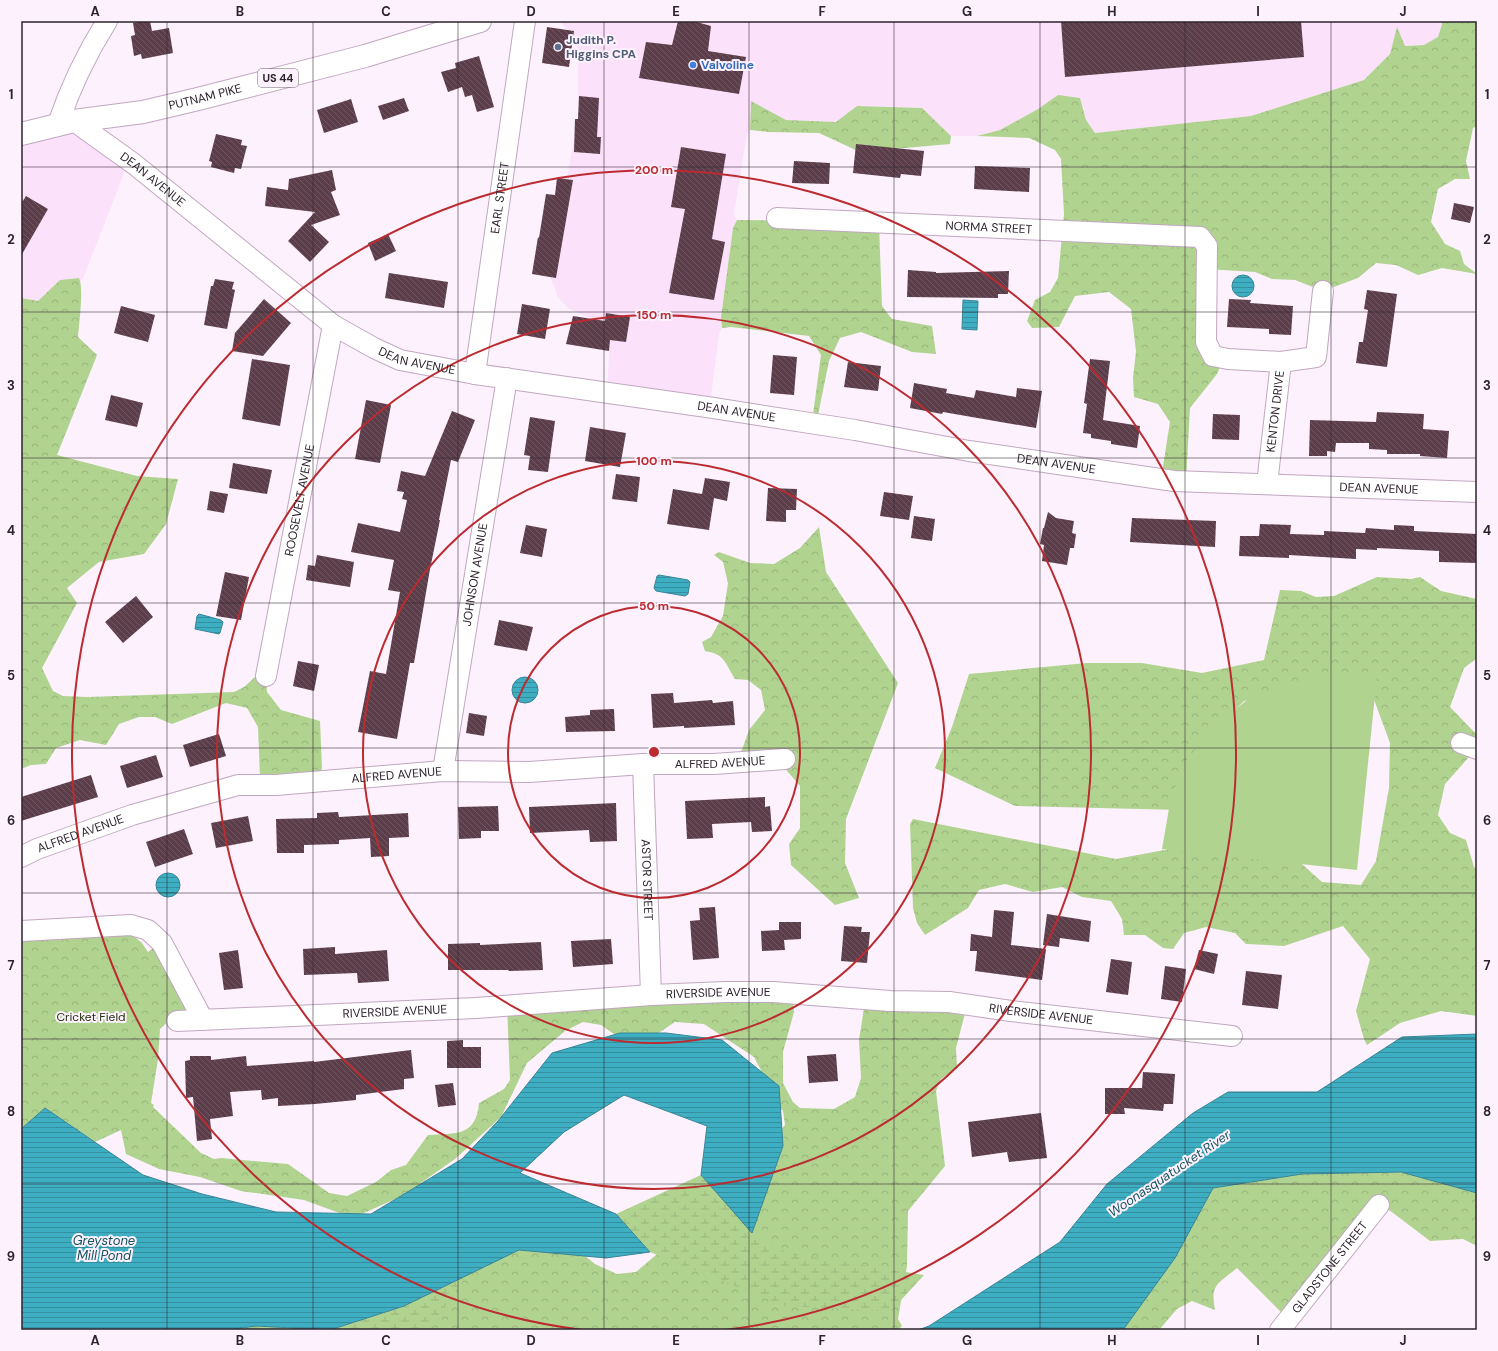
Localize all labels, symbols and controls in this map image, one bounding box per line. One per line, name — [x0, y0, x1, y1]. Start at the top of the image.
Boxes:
text: A — [90, 3, 100, 20]
text: B — [236, 3, 244, 20]
text: C — [381, 3, 391, 20]
text: D — [526, 3, 536, 20]
text: E — [672, 3, 680, 20]
text: F — [818, 3, 826, 20]
text: G — [962, 3, 972, 20]
text: H — [1107, 3, 1117, 20]
text: I — [1256, 3, 1260, 20]
text: J — [1399, 3, 1407, 20]
place label: Judith P. Higgins CPA — [566, 32, 636, 62]
marker: Judith P. Higgins CPA — [553, 42, 563, 52]
place label: Valvoline — [701, 57, 754, 73]
marker: Valvoline — [688, 60, 698, 70]
road number: US 44 — [258, 69, 298, 87]
street label: PUTNAM PIKE — [167, 80, 243, 114]
text: 1 — [9, 86, 13, 103]
text: 1 — [1485, 86, 1489, 103]
street label: DEAN AVENUE — [117, 149, 189, 210]
street label: EARL STREET — [487, 161, 513, 235]
text: 200 m — [635, 162, 673, 178]
street label: NORMA STREET — [945, 218, 1033, 237]
text: 2 — [7, 231, 15, 248]
text: 2 — [1483, 231, 1491, 248]
text: 150 m — [637, 307, 671, 323]
street label: DEAN AVENUE — [376, 343, 457, 378]
street label: KENTON DRIVE — [1263, 369, 1288, 453]
text: 3 — [7, 377, 15, 394]
text: 3 — [1483, 377, 1491, 394]
street label: DEAN AVENUE — [696, 398, 777, 426]
street label: ROOSEVELT AVENUE — [281, 443, 318, 558]
street label: DEAN AVENUE — [1016, 450, 1097, 477]
text: 100 m — [636, 453, 672, 469]
street label: DEAN AVENUE — [1339, 479, 1419, 498]
text: 4 — [7, 522, 15, 539]
street label: JOHNSON AVENUE — [459, 522, 491, 627]
text: 4 — [1483, 522, 1491, 539]
text: 50 m — [639, 598, 669, 614]
text: 5 — [7, 667, 15, 684]
text: 5 — [1483, 667, 1491, 684]
centre of rings — [647, 745, 661, 759]
street label: ALFRED AVENUE — [675, 752, 766, 772]
street label: ALFRED AVENUE — [351, 763, 443, 787]
street label: ALFRED AVENUE — [35, 811, 126, 856]
text: 6 — [7, 812, 15, 829]
text: 6 — [1483, 812, 1491, 829]
street label: ASTOR STREET — [638, 839, 656, 921]
text: 7 — [8, 957, 15, 974]
text: 7 — [1484, 957, 1491, 974]
street label: RIVERSIDE AVENUE — [666, 984, 771, 1002]
street label: RIVERSIDE AVENUE — [988, 1000, 1094, 1028]
street label: RIVERSIDE AVENUE — [342, 1001, 448, 1022]
park label: Cricket Field — [56, 1009, 126, 1025]
text: 8 — [7, 1103, 15, 1120]
text: 8 — [1483, 1103, 1491, 1120]
water label: Woonasquatucket River — [1105, 1126, 1234, 1221]
street label: GLADSTONE STREET — [1288, 1218, 1371, 1317]
water label: Greystone Mill Pond — [73, 1232, 135, 1264]
text: 9 — [7, 1248, 15, 1265]
text: 9 — [1483, 1248, 1491, 1265]
text: A — [90, 1332, 100, 1349]
text: B — [236, 1332, 244, 1349]
text: C — [381, 1332, 391, 1349]
text: D — [526, 1332, 536, 1349]
text: E — [672, 1332, 680, 1349]
text: F — [818, 1332, 826, 1349]
text: G — [962, 1332, 972, 1349]
text: H — [1107, 1332, 1117, 1349]
text: I — [1256, 1332, 1260, 1349]
text: J — [1399, 1332, 1407, 1349]

